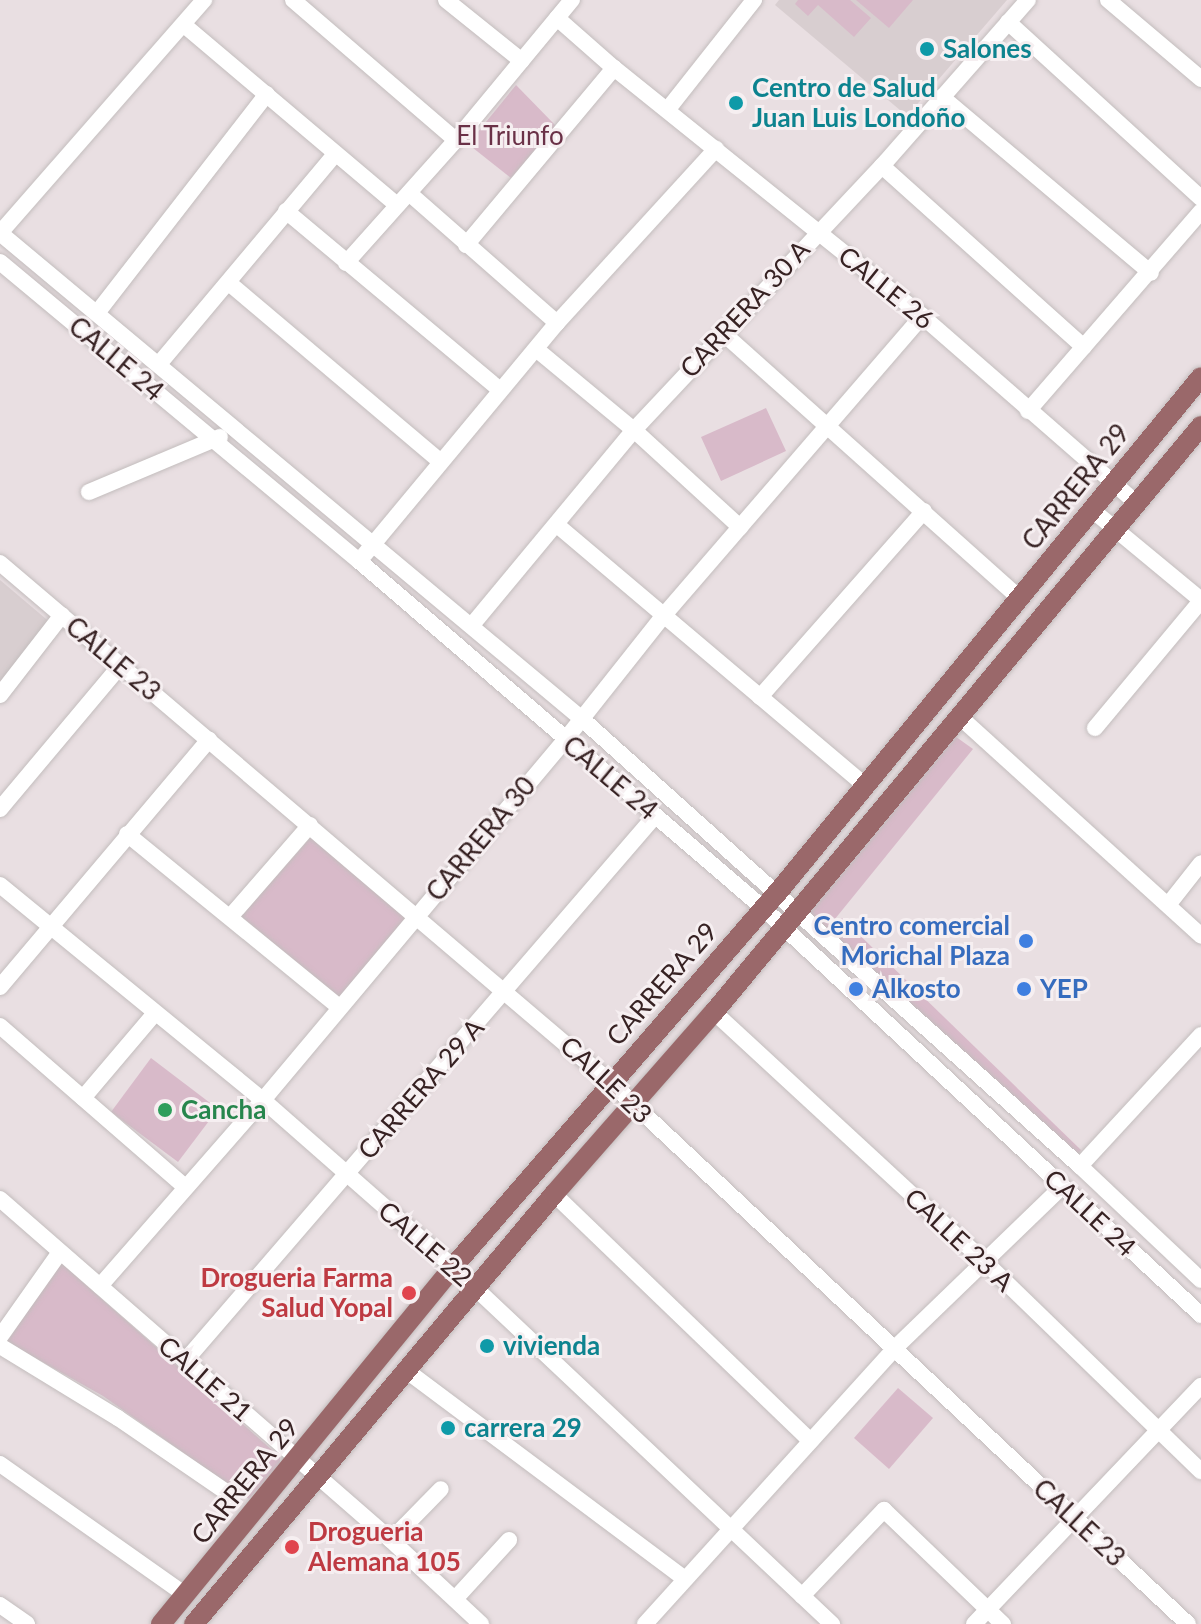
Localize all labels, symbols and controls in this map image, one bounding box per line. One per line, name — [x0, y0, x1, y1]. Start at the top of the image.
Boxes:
place label: Salones — [943, 33, 1032, 65]
marker: Salones — [918, 40, 936, 58]
place label: Centro de Salud Juan Luis Londoño — [752, 72, 965, 134]
marker: Centro de Salud Juan Luis Londoño — [727, 94, 745, 112]
park label: El Triunfo — [456, 120, 564, 152]
street label: CARRERA 30 A — [673, 233, 817, 385]
street label: CALLE 26 — [832, 240, 940, 336]
street label: CALLE 24 — [62, 311, 170, 407]
street label: CARRERA 29 — [1016, 418, 1136, 556]
street label: CALLE 23 — [59, 611, 167, 707]
street label: CALLE 24 — [556, 730, 664, 826]
street label: CARRERA 30 — [420, 770, 542, 908]
place label: Centro comercial Morichal Plaza — [813, 910, 1010, 972]
street label: CARRERA 29 — [600, 916, 724, 1052]
marker: Centro comercial Morichal Plaza — [1017, 932, 1035, 950]
place label: Alkosto — [872, 973, 961, 1005]
place label: YEP — [1040, 973, 1088, 1005]
marker: Alkosto — [847, 980, 865, 998]
marker: YEP — [1015, 980, 1033, 998]
street label: CARRERA 29 A — [351, 1012, 491, 1166]
street label: CALLE 23 — [554, 1030, 658, 1130]
place label: Cancha — [181, 1094, 266, 1126]
marker: Cancha — [156, 1101, 174, 1119]
street label: CALLE 24 — [1038, 1163, 1142, 1263]
street label: CALLE 23 A — [898, 1182, 1020, 1298]
street label: CALLE 22 — [372, 1195, 478, 1293]
place label: Drogueria Farma Salud Yopal — [200, 1262, 393, 1324]
marker: Drogueria Farma Salud Yopal — [400, 1284, 418, 1302]
street label: CALLE 21 — [152, 1330, 258, 1428]
place label: vivienda — [503, 1330, 600, 1362]
marker: vivienda — [478, 1337, 496, 1355]
street label: CARRERA 29 — [185, 1412, 305, 1550]
place label: carrera 29 — [464, 1412, 582, 1444]
marker: carrera 29 — [439, 1419, 457, 1437]
street label: CALLE 23 — [1027, 1473, 1131, 1573]
place label: Drogueria Alemana 105 — [308, 1516, 461, 1578]
marker: Drogueria Alemana 105 — [283, 1538, 301, 1556]

